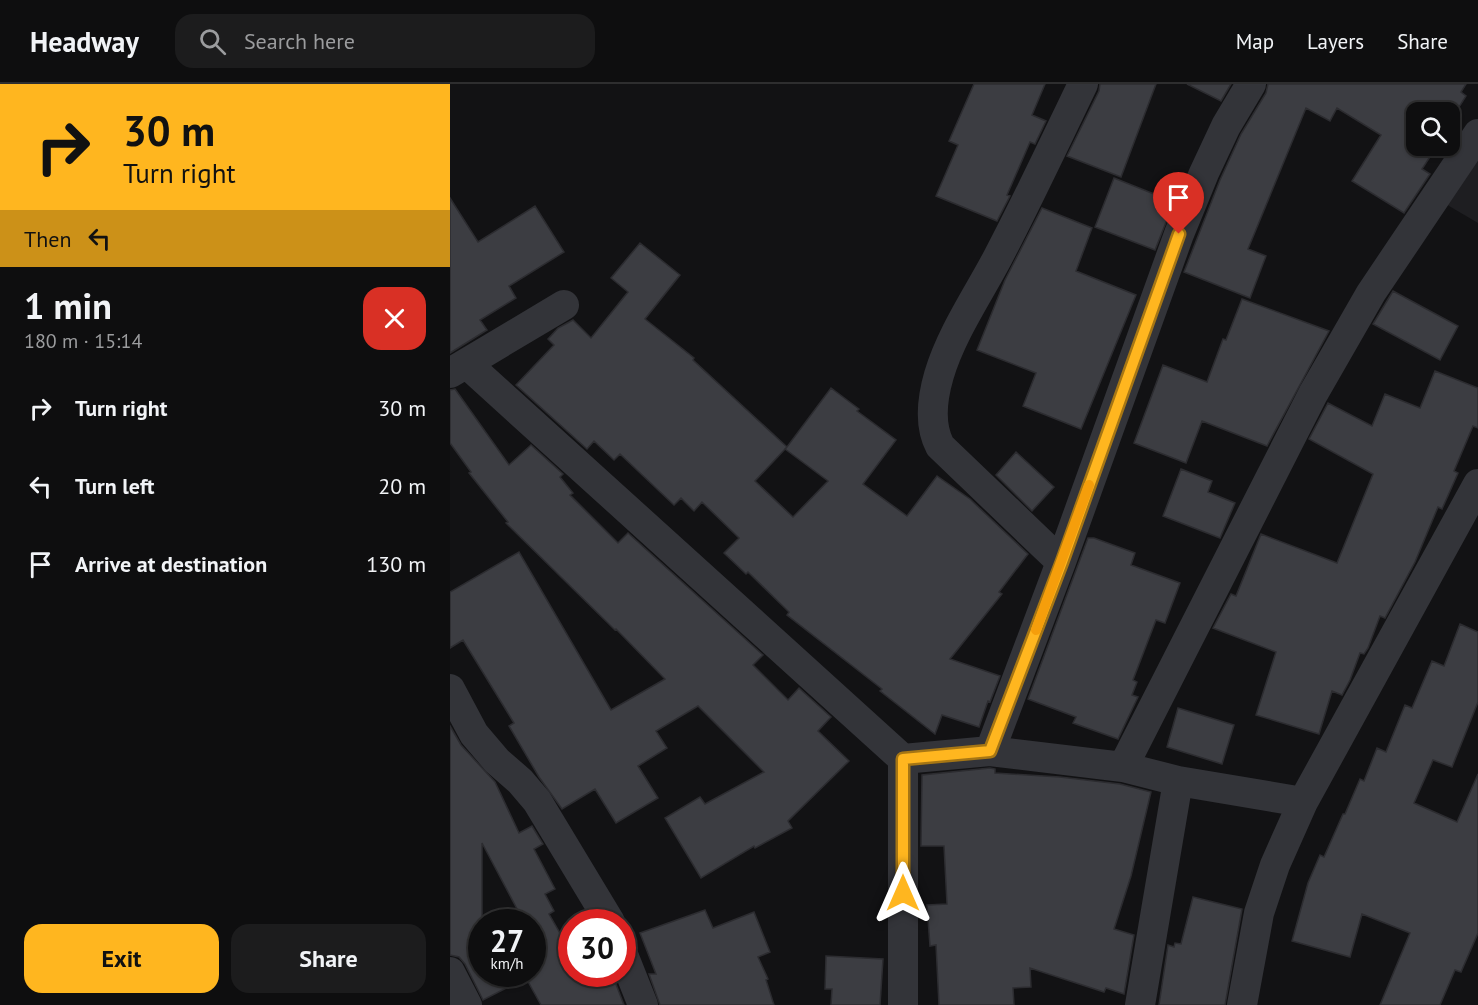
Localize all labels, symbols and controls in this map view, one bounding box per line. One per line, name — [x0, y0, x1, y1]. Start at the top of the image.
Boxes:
search box — [175, 14, 595, 68]
text: Headway — [30, 23, 139, 60]
icon: search — [196, 25, 229, 58]
text: Search here — [244, 27, 355, 55]
text: Map — [1236, 28, 1274, 55]
text: Layers — [1307, 28, 1364, 55]
text: Share — [1397, 28, 1448, 55]
map controls — [1406, 102, 1460, 156]
button: search — [1406, 102, 1460, 156]
text: 30 m — [123, 103, 215, 158]
icon: right — [24, 108, 102, 186]
text: Turn right — [123, 156, 236, 190]
pin — [1153, 172, 1204, 234]
icon: arrive — [1162, 181, 1195, 214]
icon: left — [83, 222, 116, 255]
text: Then — [24, 225, 71, 253]
text: 1 min — [24, 282, 112, 329]
button: close — [363, 287, 426, 350]
text: 180 m · 15:14 — [24, 328, 142, 354]
icon: right — [24, 392, 57, 425]
text: Turn right — [75, 394, 167, 422]
text: 30 m — [378, 394, 426, 422]
icon: left — [24, 470, 57, 503]
text: Turn left — [75, 472, 155, 500]
text: 20 m — [378, 472, 426, 500]
icon: arrive — [24, 548, 57, 581]
text: Arrive at destination — [75, 550, 267, 578]
text: 130 m — [366, 550, 426, 578]
position arrow — [871, 861, 935, 925]
speed limit sign: 30 — [558, 909, 636, 987]
text: 27 — [490, 921, 524, 960]
button: Exit — [24, 924, 219, 993]
button: Share — [231, 924, 426, 993]
text: km/h — [491, 954, 523, 973]

